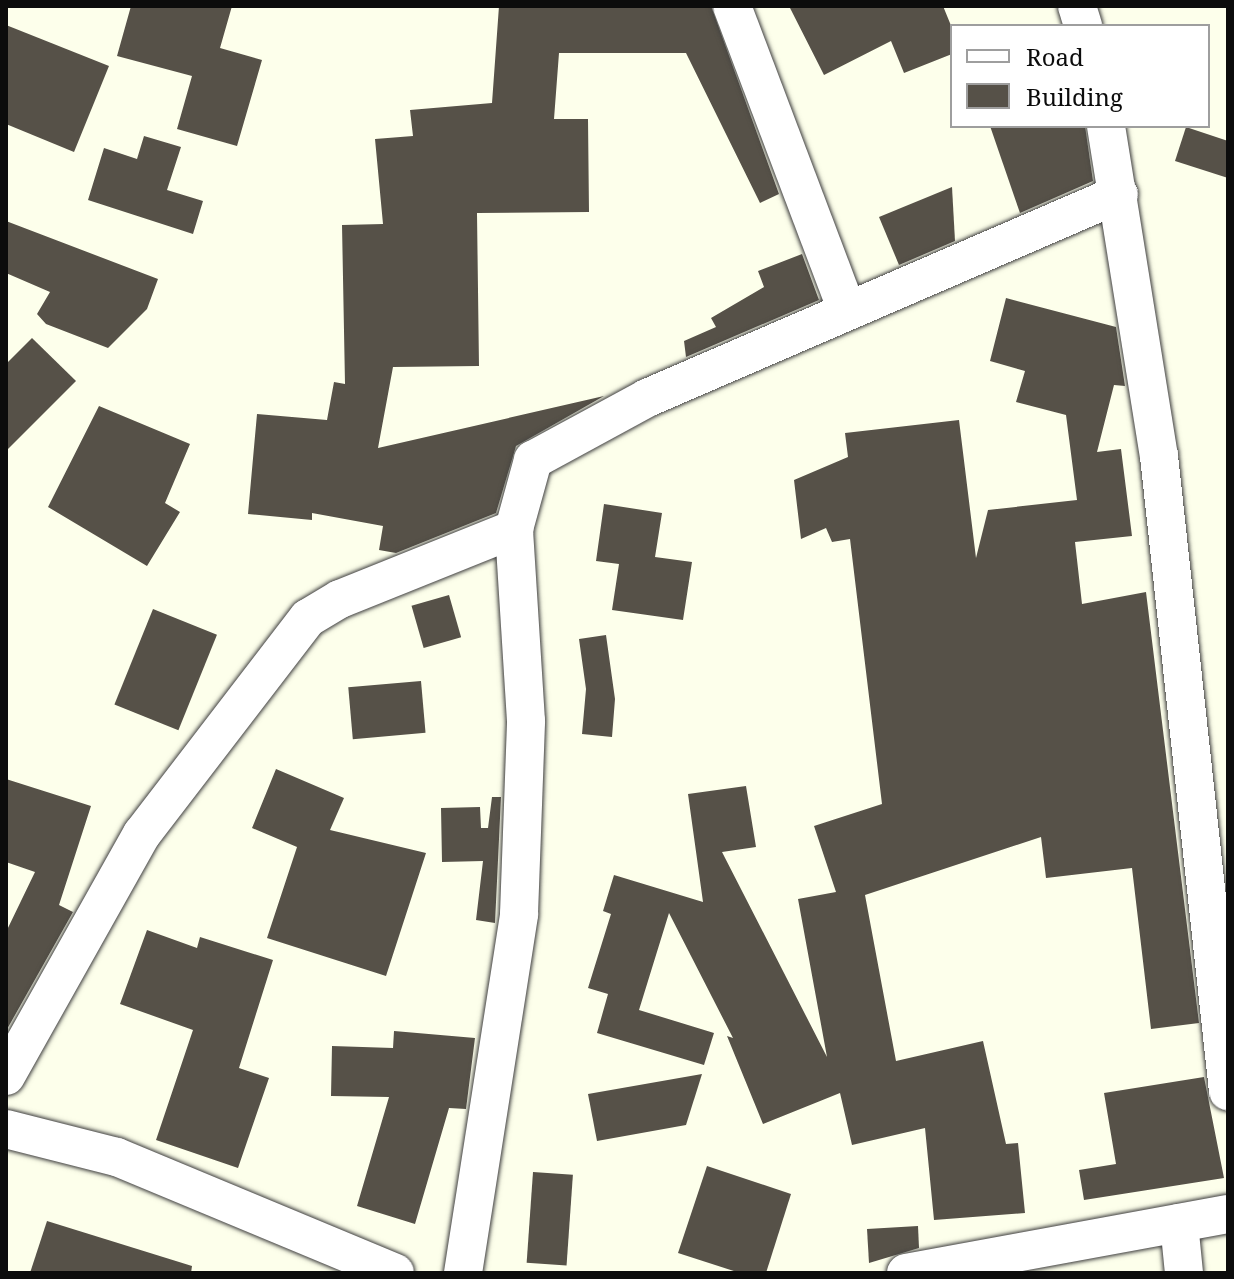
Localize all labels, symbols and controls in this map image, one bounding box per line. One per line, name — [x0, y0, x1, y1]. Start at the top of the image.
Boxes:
legend — [950, 24, 1210, 128]
text: Road — [1026, 40, 1084, 73]
text: Building — [1026, 80, 1123, 113]

